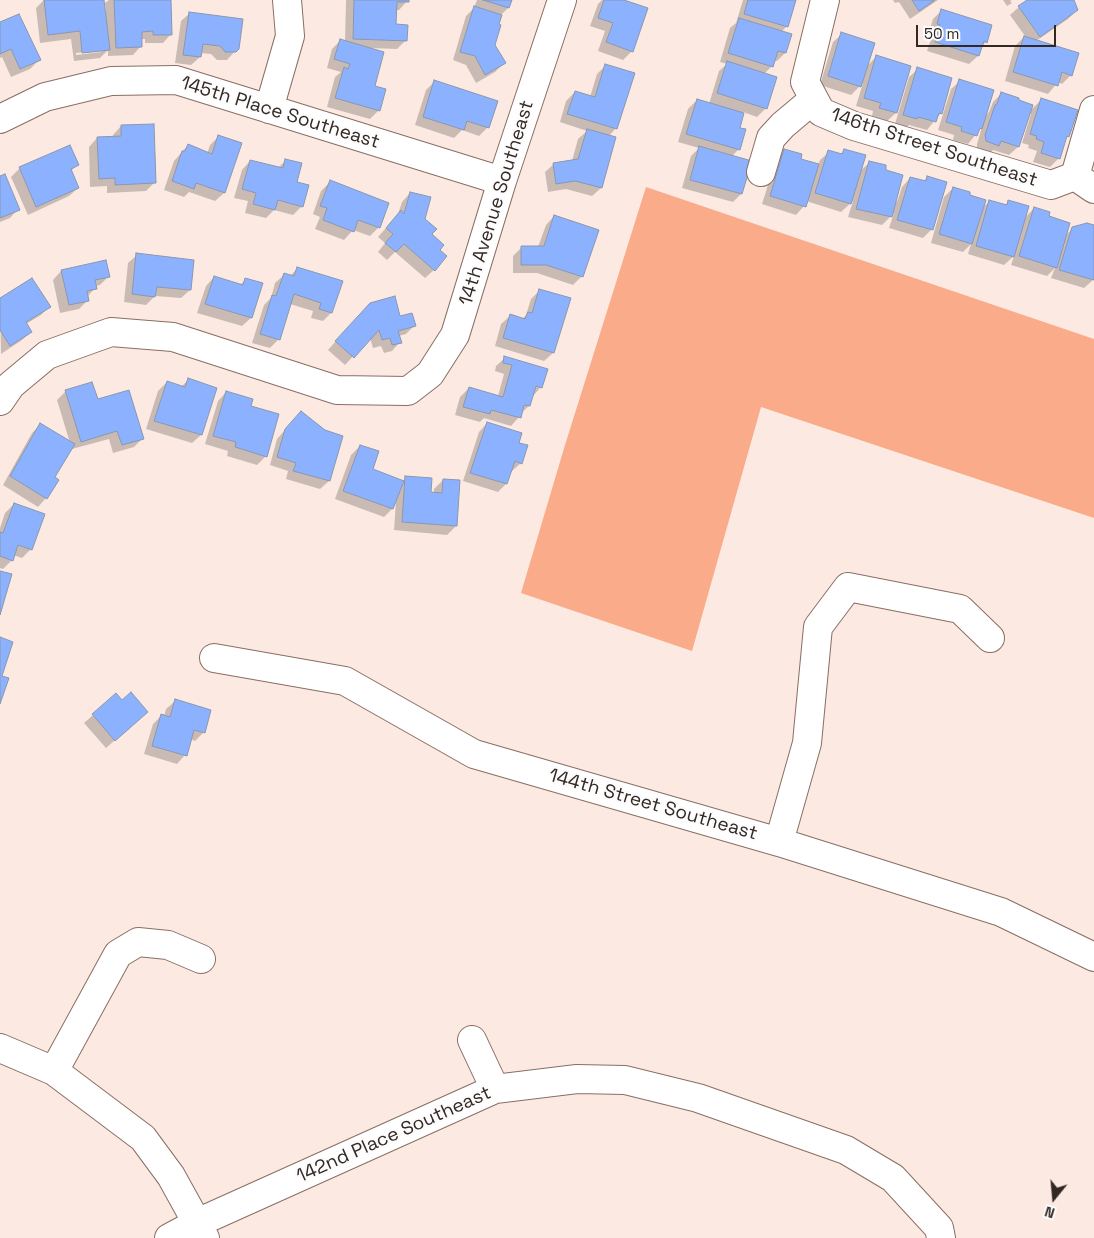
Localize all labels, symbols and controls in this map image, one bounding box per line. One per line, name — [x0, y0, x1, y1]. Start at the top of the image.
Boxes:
scale bar — [919, 15, 1059, 47]
text: 50 m — [924, 24, 959, 43]
street label: 145th Place Southeast — [178, 72, 382, 154]
street label: 14th Avenue Southeast — [455, 98, 539, 308]
street label: 146th Street Southeast — [828, 104, 1040, 192]
street label: 144th Street Southeast — [546, 764, 760, 846]
street label: 142nd Place Southeast — [293, 1082, 495, 1188]
north arrow — [1029, 1173, 1079, 1223]
text: N — [1043, 1202, 1057, 1222]

